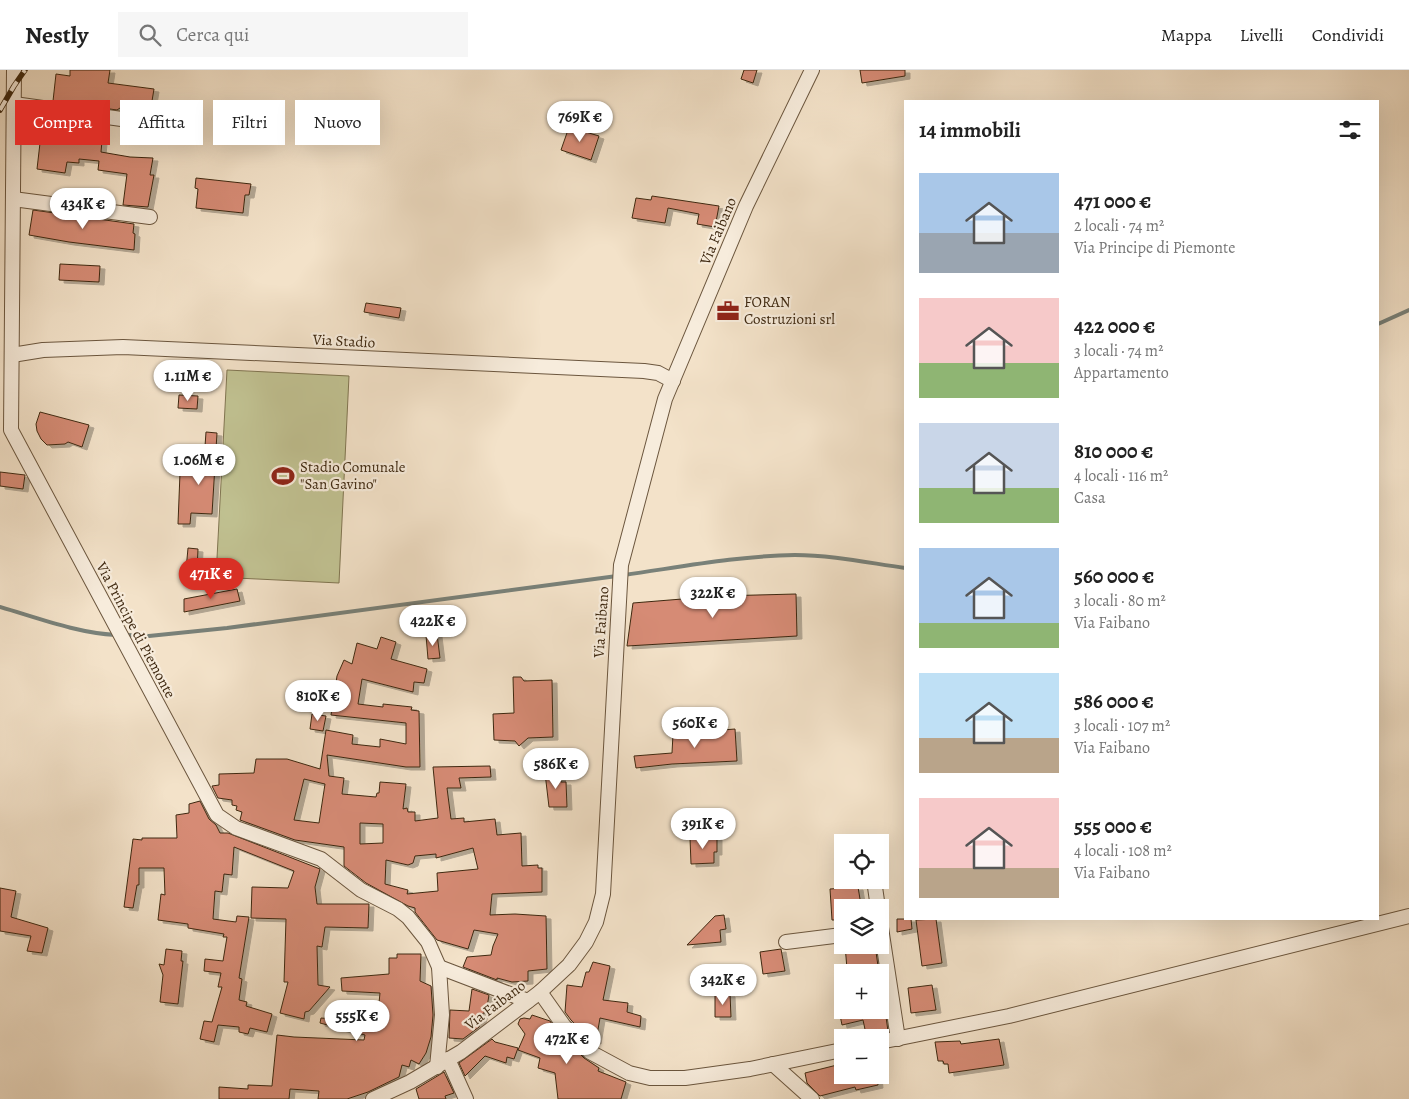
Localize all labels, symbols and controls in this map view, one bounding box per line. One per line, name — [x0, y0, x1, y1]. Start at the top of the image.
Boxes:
search box — [118, 12, 468, 57]
text: Nestly — [25, 19, 88, 51]
icon: search — [136, 21, 164, 49]
text: Cerca qui — [176, 22, 249, 48]
text: Mappa — [1161, 23, 1212, 47]
text: Livelli — [1240, 23, 1284, 47]
text: Condividi — [1312, 23, 1384, 47]
chip: Compra — [15, 100, 110, 145]
chip: Affitta — [120, 100, 203, 145]
chip: Filtri — [213, 100, 285, 145]
chip: Nuovo — [295, 100, 380, 145]
pin: 769K € — [539, 100, 621, 143]
text: 769K € — [558, 106, 602, 128]
text: 14 immobili — [919, 116, 1021, 144]
icon: filters — [1336, 116, 1364, 144]
text: 471 000 € — [1074, 187, 1151, 215]
pin: 434K € — [42, 188, 124, 230]
text: 434K € — [61, 193, 105, 215]
icon: home — [959, 193, 1019, 253]
street label: Via Faibano — [694, 194, 741, 269]
text: 2 locali · 74 m² — [1074, 215, 1164, 237]
text: Via Principe di Piemonte — [1074, 237, 1236, 259]
place label: FORAN Costruzioni srl — [744, 292, 835, 329]
office icon: FORAN Costruzioni srl — [715, 298, 741, 324]
text: 422 000 € — [1074, 312, 1155, 340]
icon: home — [959, 318, 1019, 378]
street label: Via Stadio — [311, 329, 376, 353]
text: 3 locali · 74 m² — [1074, 340, 1163, 362]
pin: 1.11M € — [142, 360, 234, 402]
text: Appartamento — [1074, 362, 1169, 384]
text: 1.11M € — [164, 365, 212, 387]
text: 810 000 € — [1074, 437, 1153, 465]
icon: home — [959, 443, 1019, 503]
pin: 1.06M € — [153, 444, 245, 486]
text: 1.06M € — [173, 449, 225, 471]
place label: Stadio Comunale "San Gavino" — [300, 457, 406, 494]
sports icon: Stadio Comunale "San Gavino" — [270, 463, 296, 489]
text: 4 locali · 116 m² — [1074, 465, 1168, 487]
text: Casa — [1074, 487, 1105, 509]
street label: Via Principe di Piemonte — [91, 558, 180, 702]
pin: 471K € — [170, 558, 252, 600]
text: 560 000 € — [1074, 562, 1154, 590]
text: 471K € — [190, 563, 232, 585]
icon: home — [959, 568, 1019, 628]
pin: 322K € — [672, 576, 754, 619]
text: 322K € — [691, 582, 735, 604]
street label: Via Faibano — [588, 586, 613, 659]
text: 3 locali · 80 m² — [1074, 590, 1166, 612]
pin: 422K € — [392, 604, 474, 647]
text: 422K € — [410, 610, 456, 632]
text: Via Faibano — [1074, 612, 1150, 634]
pin: 810K € — [277, 680, 359, 722]
text: 810K € — [296, 685, 340, 707]
text: 586 000 € — [1074, 687, 1154, 715]
icon: home — [959, 693, 1019, 753]
pin: 560K € — [654, 706, 736, 749]
text: 560K € — [673, 712, 717, 734]
text: 3 locali · 107 m² — [1074, 715, 1170, 737]
text: Via Faibano — [1074, 737, 1150, 759]
pin: 586K € — [515, 748, 597, 790]
text: 586K € — [534, 753, 578, 775]
pin: 391K € — [662, 808, 744, 850]
text: 555 000 € — [1074, 812, 1152, 840]
text: 391K € — [682, 813, 724, 835]
icon: home — [959, 818, 1019, 878]
map controls — [834, 834, 889, 1084]
button: locate — [834, 834, 889, 889]
text: 4 locali · 108 m² — [1074, 840, 1172, 862]
text: Via Faibano — [1074, 862, 1150, 884]
button: layers — [834, 899, 889, 954]
pin: 342K € — [682, 964, 764, 1006]
button: + — [834, 964, 889, 1019]
text: 342K € — [701, 969, 745, 991]
street label: Via Faibano — [460, 976, 529, 1035]
pin: 555K € — [316, 1000, 398, 1042]
text: 555K € — [336, 1005, 378, 1027]
pin: 472K € — [526, 1022, 608, 1065]
text: 472K € — [545, 1028, 589, 1050]
button: − — [834, 1029, 889, 1084]

